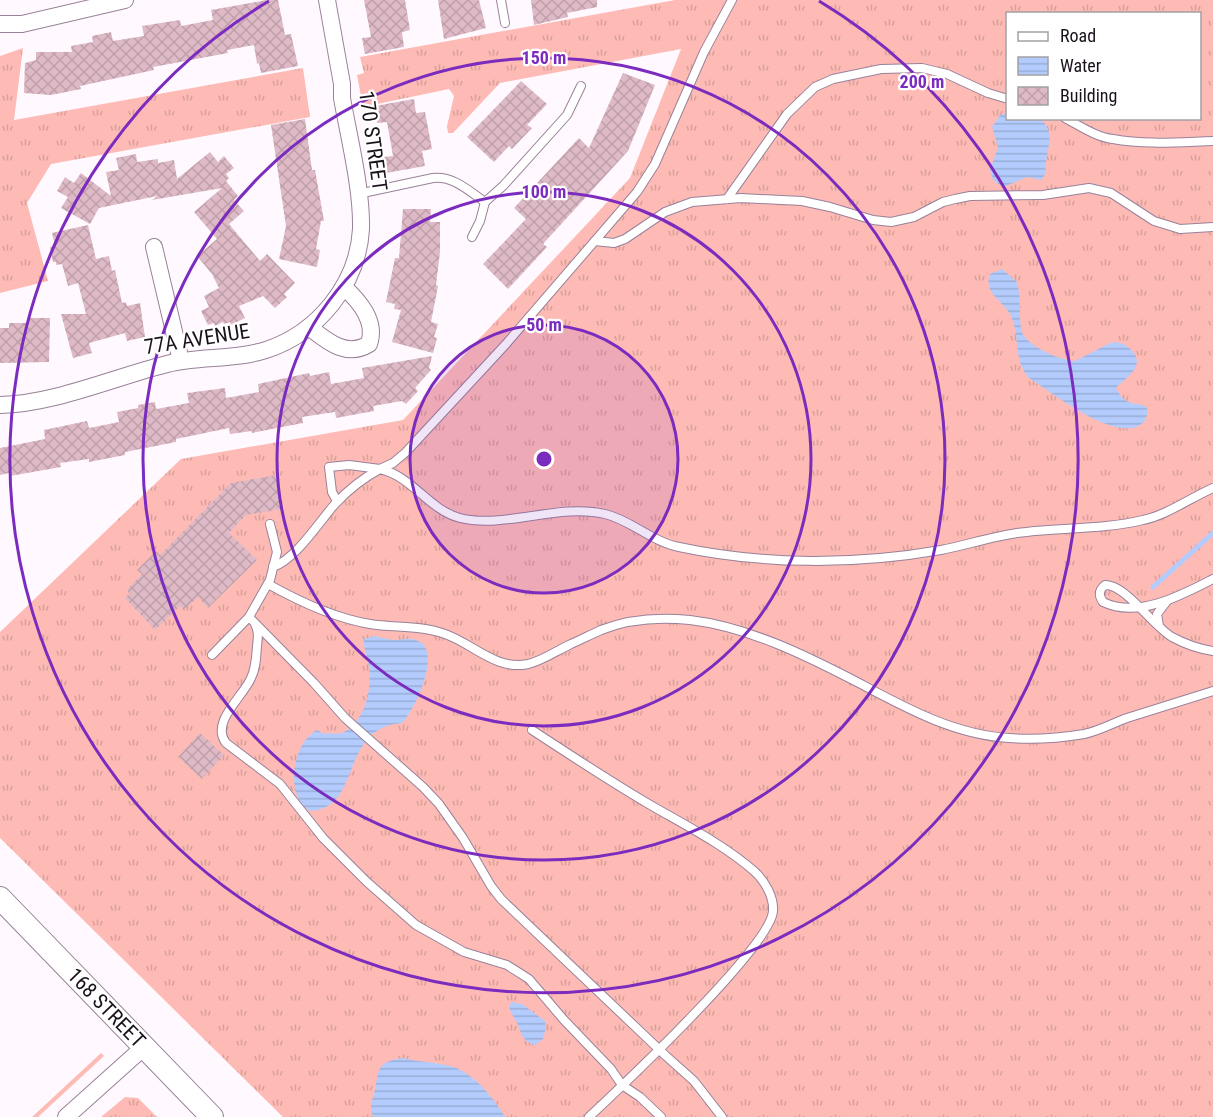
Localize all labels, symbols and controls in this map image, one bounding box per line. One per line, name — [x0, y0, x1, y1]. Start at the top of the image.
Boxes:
legend — [1006, 12, 1201, 120]
text: Road — [1060, 25, 1096, 46]
text: 150 m — [522, 47, 566, 68]
text: Water — [1060, 55, 1102, 76]
text: 200 m — [900, 71, 944, 92]
text: Building — [1060, 85, 1117, 106]
street label: 170 STREET — [354, 89, 392, 193]
text: 100 m — [522, 181, 566, 202]
text: 50 m — [526, 314, 562, 335]
street label: 77A AVENUE — [143, 319, 251, 359]
centre of rings — [534, 449, 554, 469]
street label: 168 STREET — [63, 963, 150, 1053]

